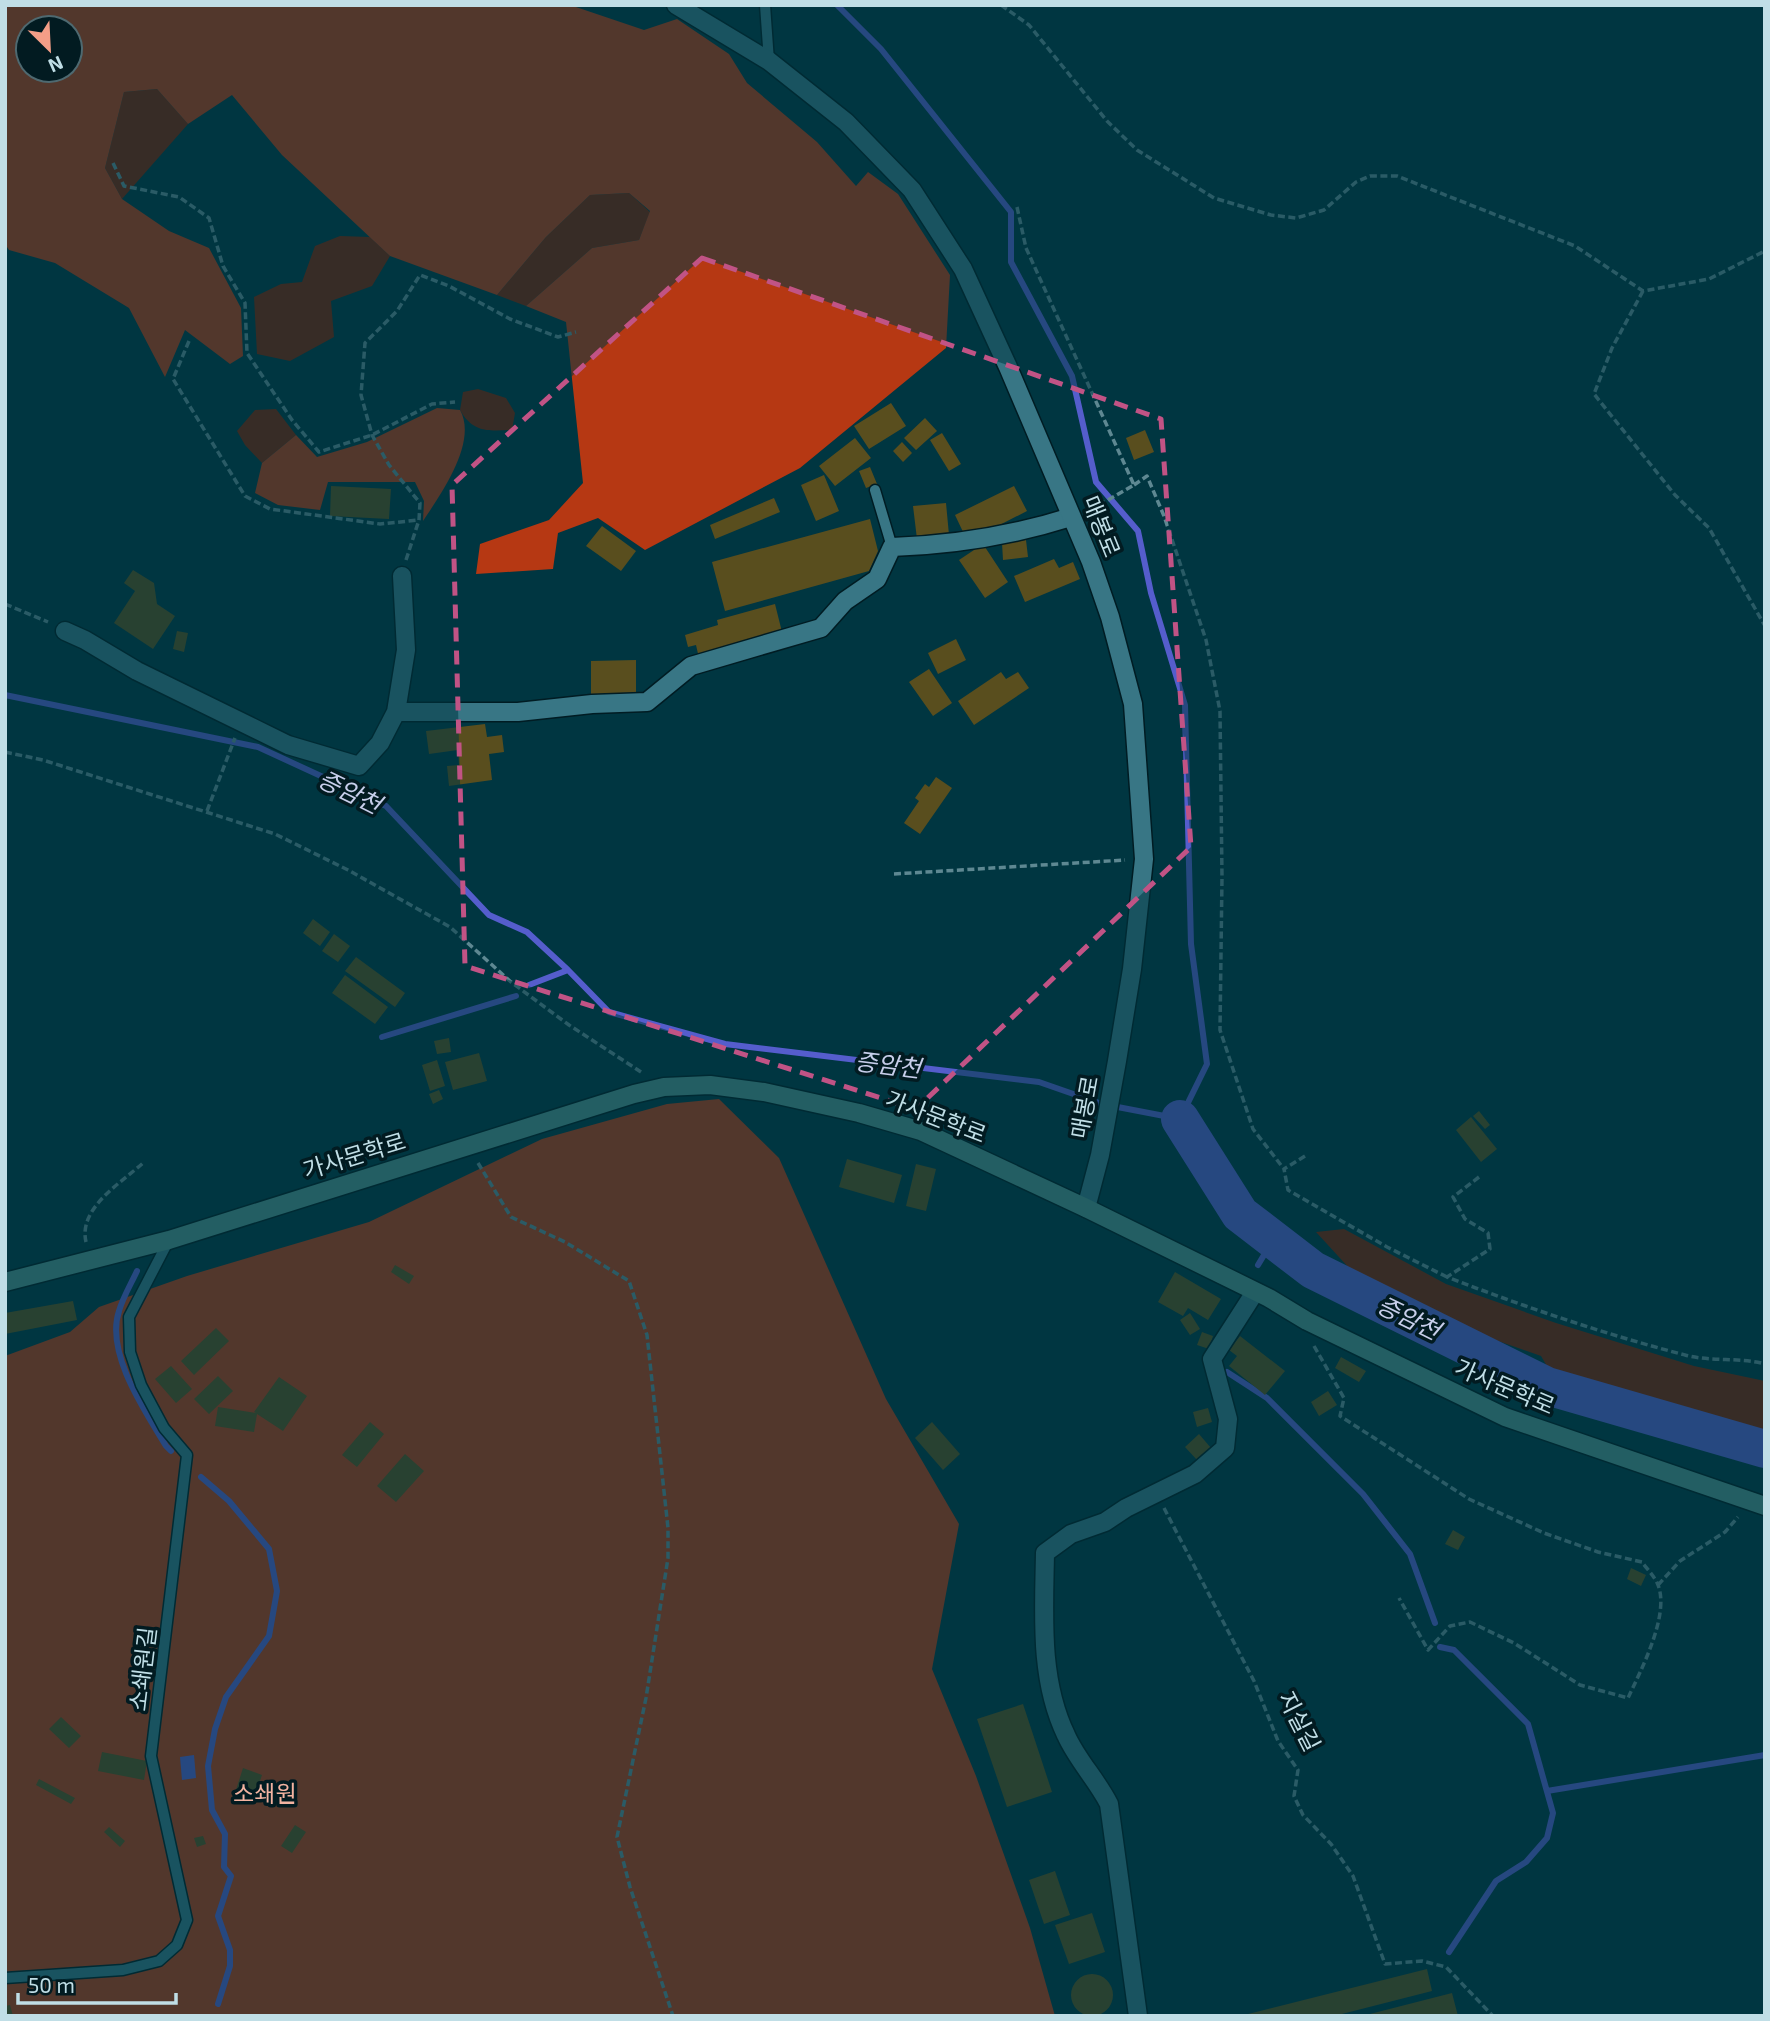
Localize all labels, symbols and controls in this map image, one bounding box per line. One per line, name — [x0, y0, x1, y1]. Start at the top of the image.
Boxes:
north arrow — [14, 14, 84, 84]
text: N — [45, 52, 67, 78]
street label: 매봉로 — [1077, 491, 1127, 561]
water label: 증암천 — [314, 763, 389, 820]
water label: 증암천 — [853, 1046, 926, 1083]
street label: 매봉로 — [1065, 1073, 1103, 1141]
street label: 가사문학로 — [882, 1084, 990, 1148]
street label: 가사문학로 — [299, 1126, 409, 1184]
water label: 증암천 — [1373, 1289, 1448, 1346]
street label: 가사문학로 — [1451, 1352, 1559, 1420]
street label: 소쇄원길 — [123, 1625, 161, 1713]
street label: 지실길 — [1273, 1686, 1327, 1756]
park label: 소쇄원 — [233, 1779, 297, 1807]
scale bar — [18, 1962, 175, 2006]
text: 50 m — [28, 1972, 75, 1997]

